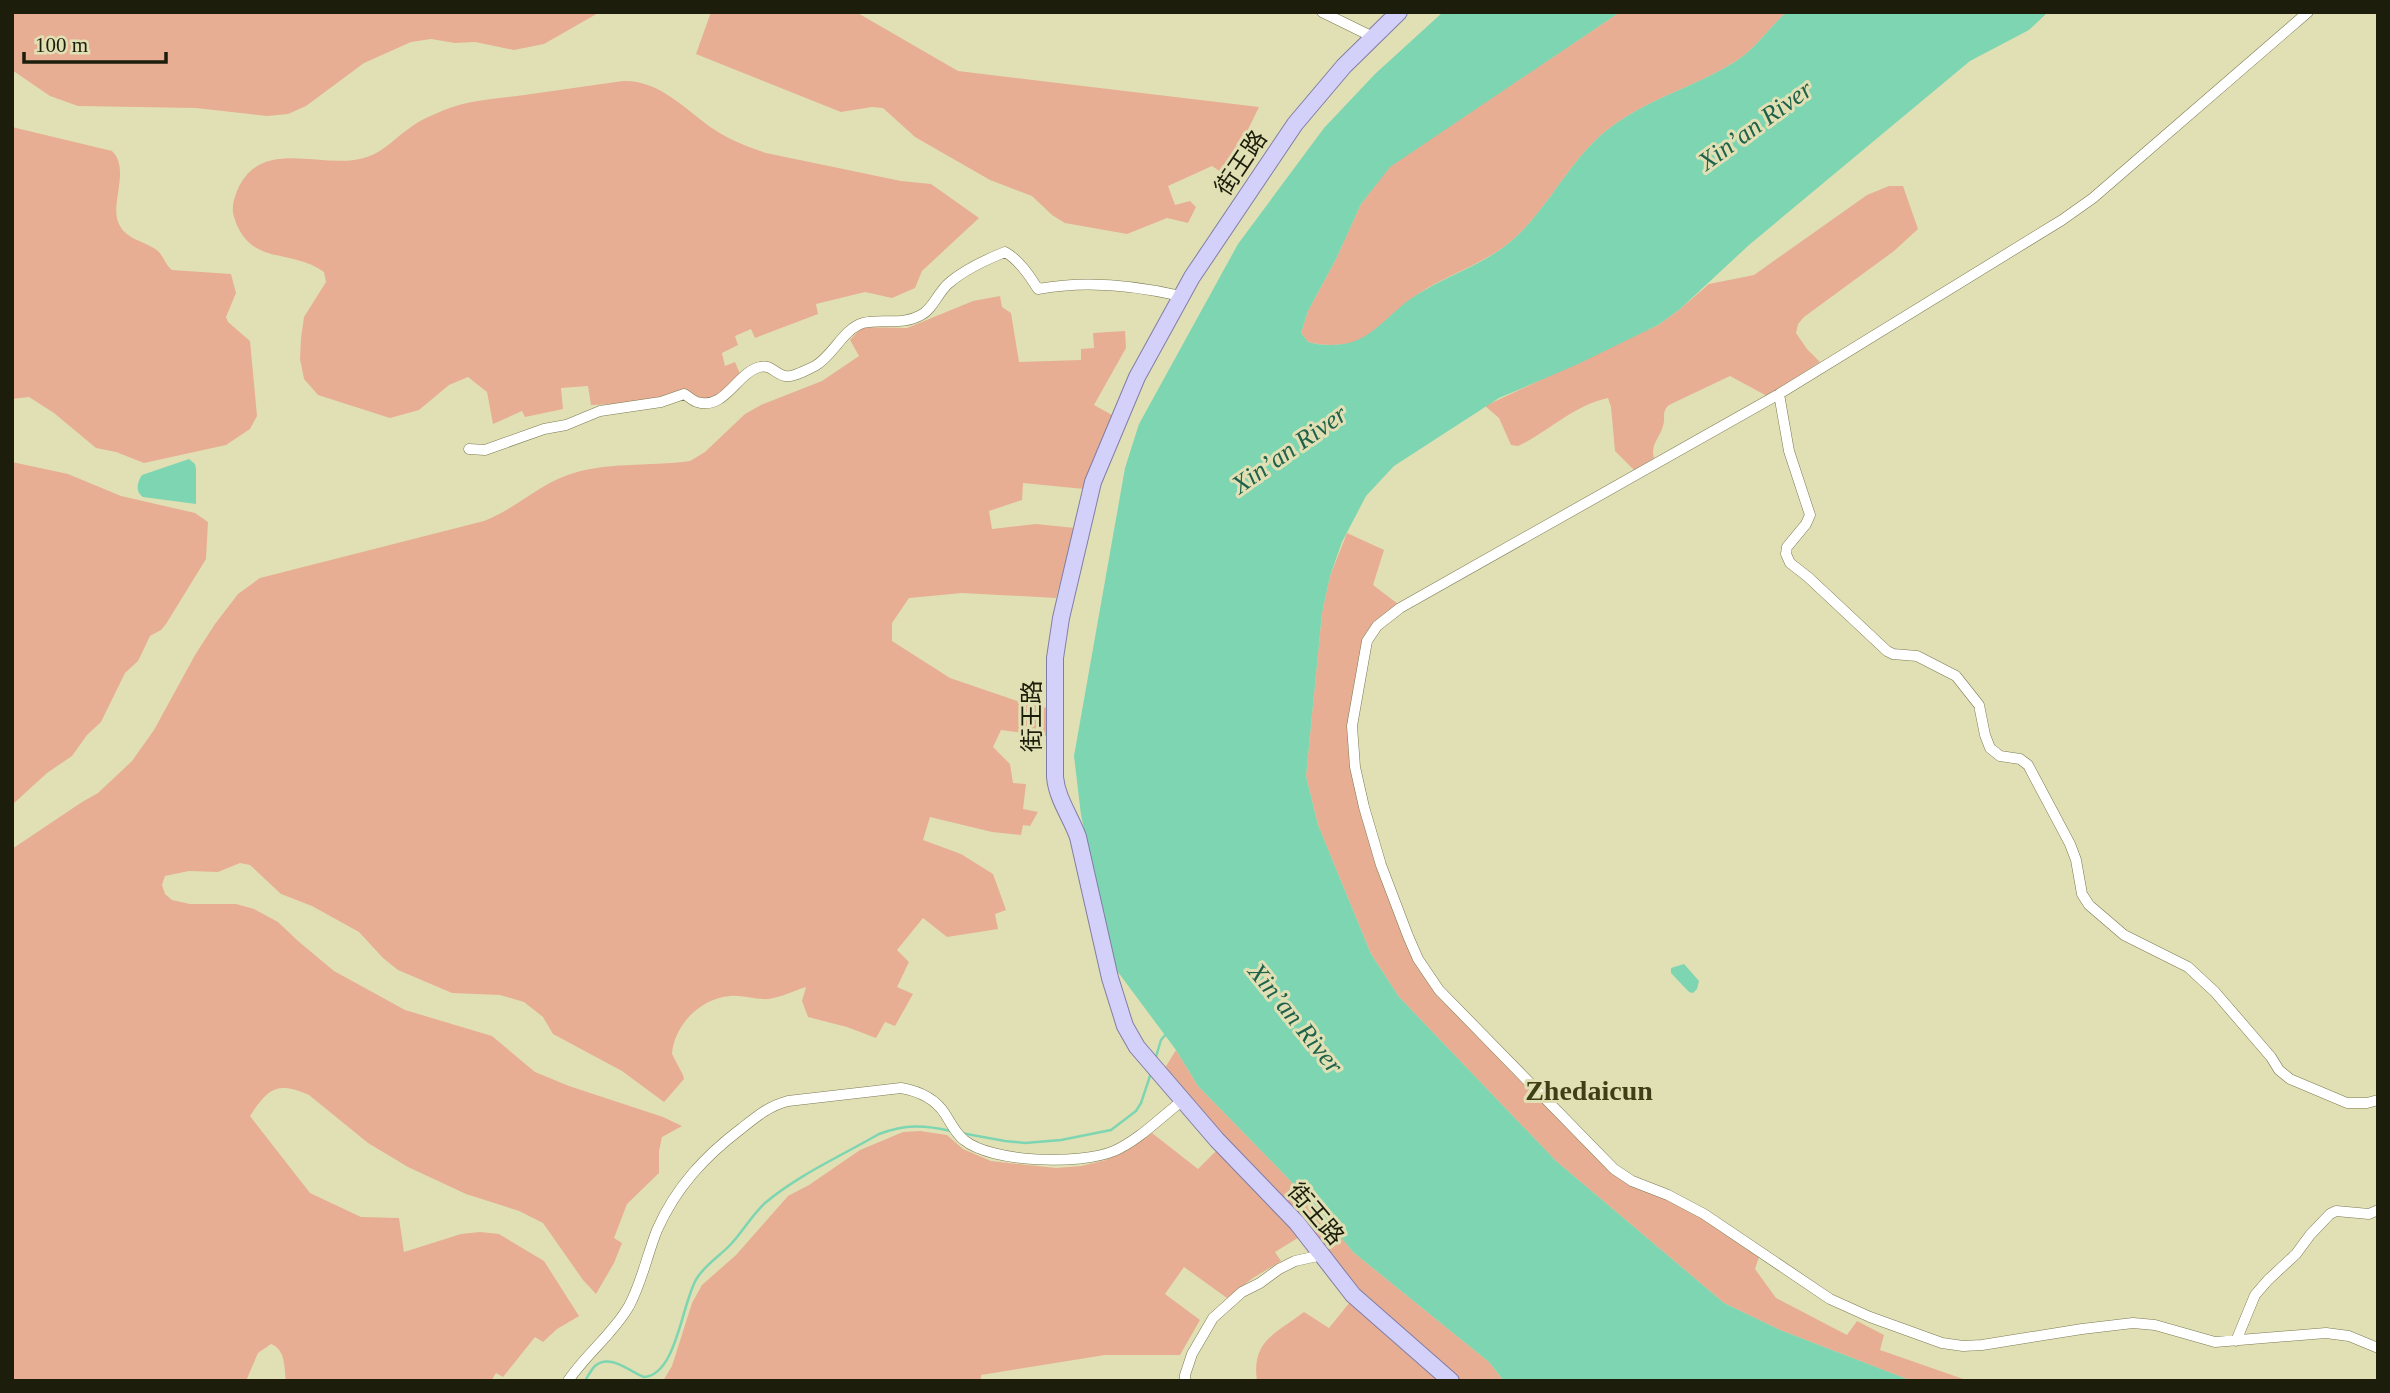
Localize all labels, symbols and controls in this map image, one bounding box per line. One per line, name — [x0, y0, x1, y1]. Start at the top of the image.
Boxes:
scale bar — [24, 21, 166, 65]
text: 100 m — [35, 33, 88, 57]
water label: Xin’an River — [1692, 74, 1819, 177]
street label: 街王路 — [1210, 126, 1272, 200]
water label: Xin’an River — [1225, 399, 1353, 500]
street label: 街王路 — [1019, 680, 1045, 752]
water label: Xin’an River — [1242, 957, 1349, 1080]
district label: Zhedaicun — [1525, 1075, 1653, 1106]
street label: 街王路 — [1283, 1178, 1349, 1250]

